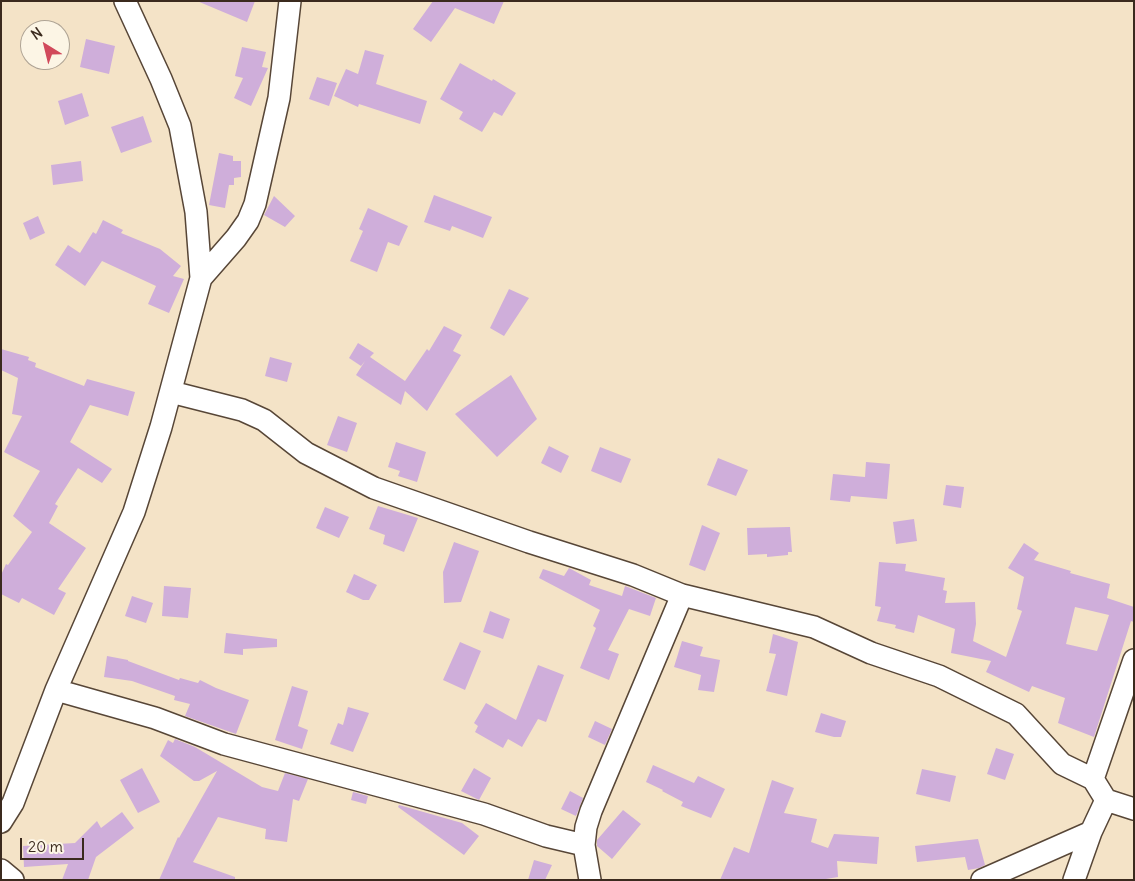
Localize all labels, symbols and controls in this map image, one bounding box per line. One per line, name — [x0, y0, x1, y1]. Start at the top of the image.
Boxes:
north arrow — [20, 20, 70, 70]
text: N — [28, 24, 46, 44]
scale bar — [22, 828, 86, 860]
text: 20 m — [28, 837, 63, 856]

